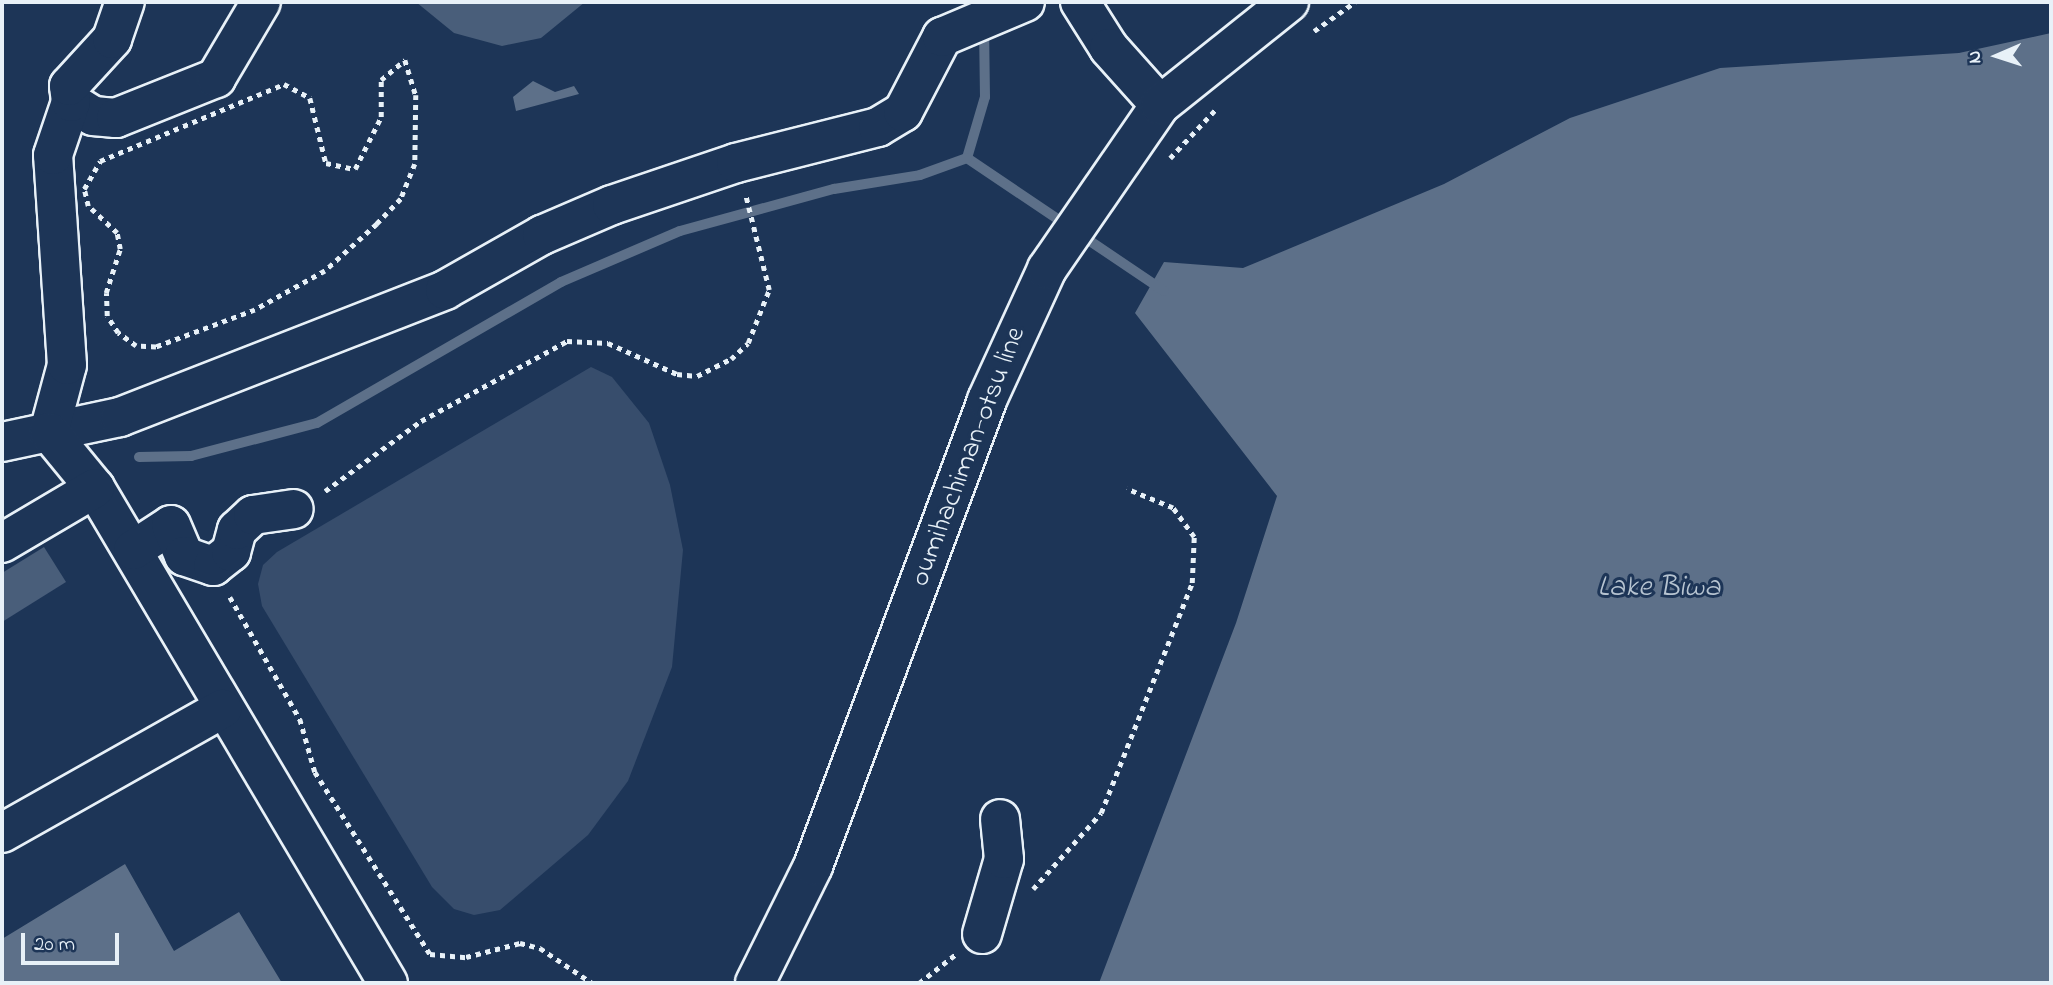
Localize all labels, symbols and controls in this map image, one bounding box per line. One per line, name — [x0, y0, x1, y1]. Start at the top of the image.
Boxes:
north arrow — [1962, 21, 2032, 91]
text: N — [1962, 50, 1989, 64]
street label: oumihachiman-otsu line — [904, 323, 1034, 591]
water label: Lake Biwa — [1598, 570, 1720, 606]
scale bar — [24, 918, 122, 962]
text: 20 m — [34, 930, 75, 960]

